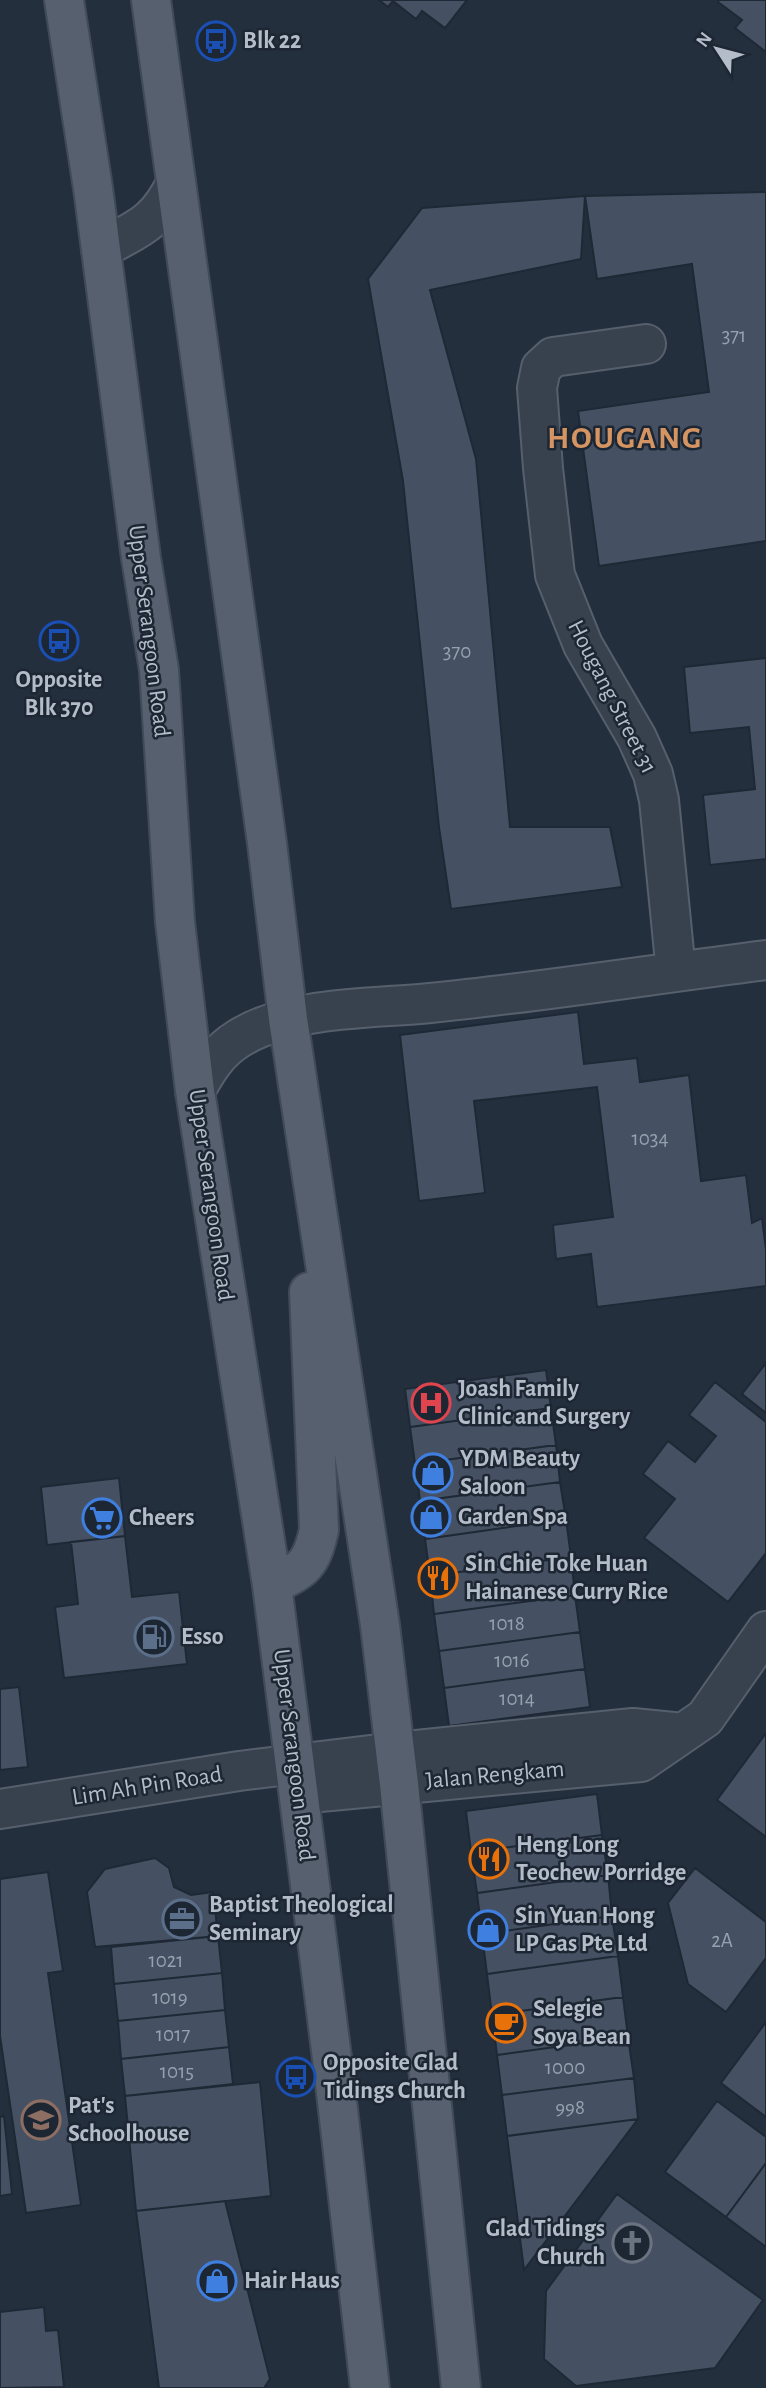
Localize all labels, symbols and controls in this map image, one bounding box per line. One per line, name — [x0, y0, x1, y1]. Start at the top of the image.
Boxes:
north arrow — [682, 14, 752, 84]
bus stop icon: Blk 22 — [195, 20, 237, 62]
place label: Blk 22 — [243, 29, 301, 53]
text: N — [693, 29, 716, 51]
house number: 371 — [722, 325, 746, 346]
district label: HOUGANG — [547, 422, 703, 454]
street label: Upper Serangoon Road — [124, 524, 174, 738]
street label: Hougang Street 31 — [563, 616, 661, 778]
bus stop icon: Opposite Blk 370 — [38, 620, 80, 662]
house number: 370 — [443, 641, 471, 662]
place label: Opposite Blk 370 — [16, 668, 102, 720]
street label: Upper Serangoon Road — [184, 1088, 238, 1302]
house number: 1034 — [631, 1128, 669, 1149]
place label: Joash Family Clinic and Surgery — [458, 1377, 631, 1429]
hospital icon: Joash Family Clinic and Surgery — [410, 1382, 452, 1424]
place label: YDM Beauty Saloon — [460, 1447, 580, 1499]
shop icon: YDM Beauty Saloon — [412, 1452, 454, 1494]
shop icon: Garden Spa — [410, 1496, 452, 1538]
supermarket icon: Cheers — [81, 1497, 123, 1539]
place label: Garden Spa — [458, 1505, 568, 1529]
place label: Cheers — [129, 1506, 195, 1530]
place label: Sin Chie Toke Huan Hainanese Curry Rice — [465, 1552, 668, 1604]
restaurant icon: Sin Chie Toke Huan Hainanese Curry Rice — [417, 1557, 459, 1599]
house number: 1018 — [489, 1613, 525, 1634]
fuel station icon: Esso — [133, 1616, 175, 1658]
place label: Esso — [181, 1625, 224, 1649]
street label: Upper Serangoon Road — [269, 1648, 319, 1862]
house number: 1016 — [494, 1650, 530, 1671]
house number: 1014 — [499, 1688, 535, 1709]
street label: Jalan Rengkam — [425, 1757, 565, 1793]
street label: Lim Ah Pin Road — [70, 1762, 224, 1810]
place label: Heng Long Teochew Porridge — [516, 1833, 686, 1885]
restaurant icon: Heng Long Teochew Porridge — [468, 1838, 510, 1880]
place label: Baptist Theological Seminary — [209, 1893, 394, 1945]
office icon: Baptist Theological Seminary — [161, 1898, 203, 1940]
place label: Sin Yuan Hong LP Gas Pte Ltd — [515, 1904, 655, 1956]
shop icon: Sin Yuan Hong LP Gas Pte Ltd — [467, 1909, 509, 1951]
house number: 2A — [711, 1930, 733, 1951]
house number: 1021 — [148, 1950, 184, 1971]
house number: 1019 — [152, 1987, 188, 2008]
place label: Selegie Soya Bean — [533, 1997, 631, 2049]
cafe icon: Selegie Soya Bean — [485, 2002, 527, 2044]
house number: 1017 — [156, 2024, 190, 2045]
place label: Opposite Glad Tidings Church — [323, 2051, 466, 2103]
bus stop icon: Opposite Glad Tidings Church — [275, 2056, 317, 2098]
house number: 1000 — [545, 2057, 585, 2078]
house number: 1015 — [160, 2061, 194, 2082]
place label: Pat's Schoolhouse — [68, 2094, 189, 2146]
house number: 998 — [555, 2097, 585, 2118]
school or university icon: Pat's Schoolhouse — [20, 2099, 62, 2141]
place label: Glad Tidings Church — [486, 2217, 605, 2269]
church icon: Glad Tidings Church — [611, 2222, 653, 2264]
shop icon: Hair Haus — [196, 2260, 238, 2302]
place label: Hair Haus — [244, 2269, 340, 2293]

